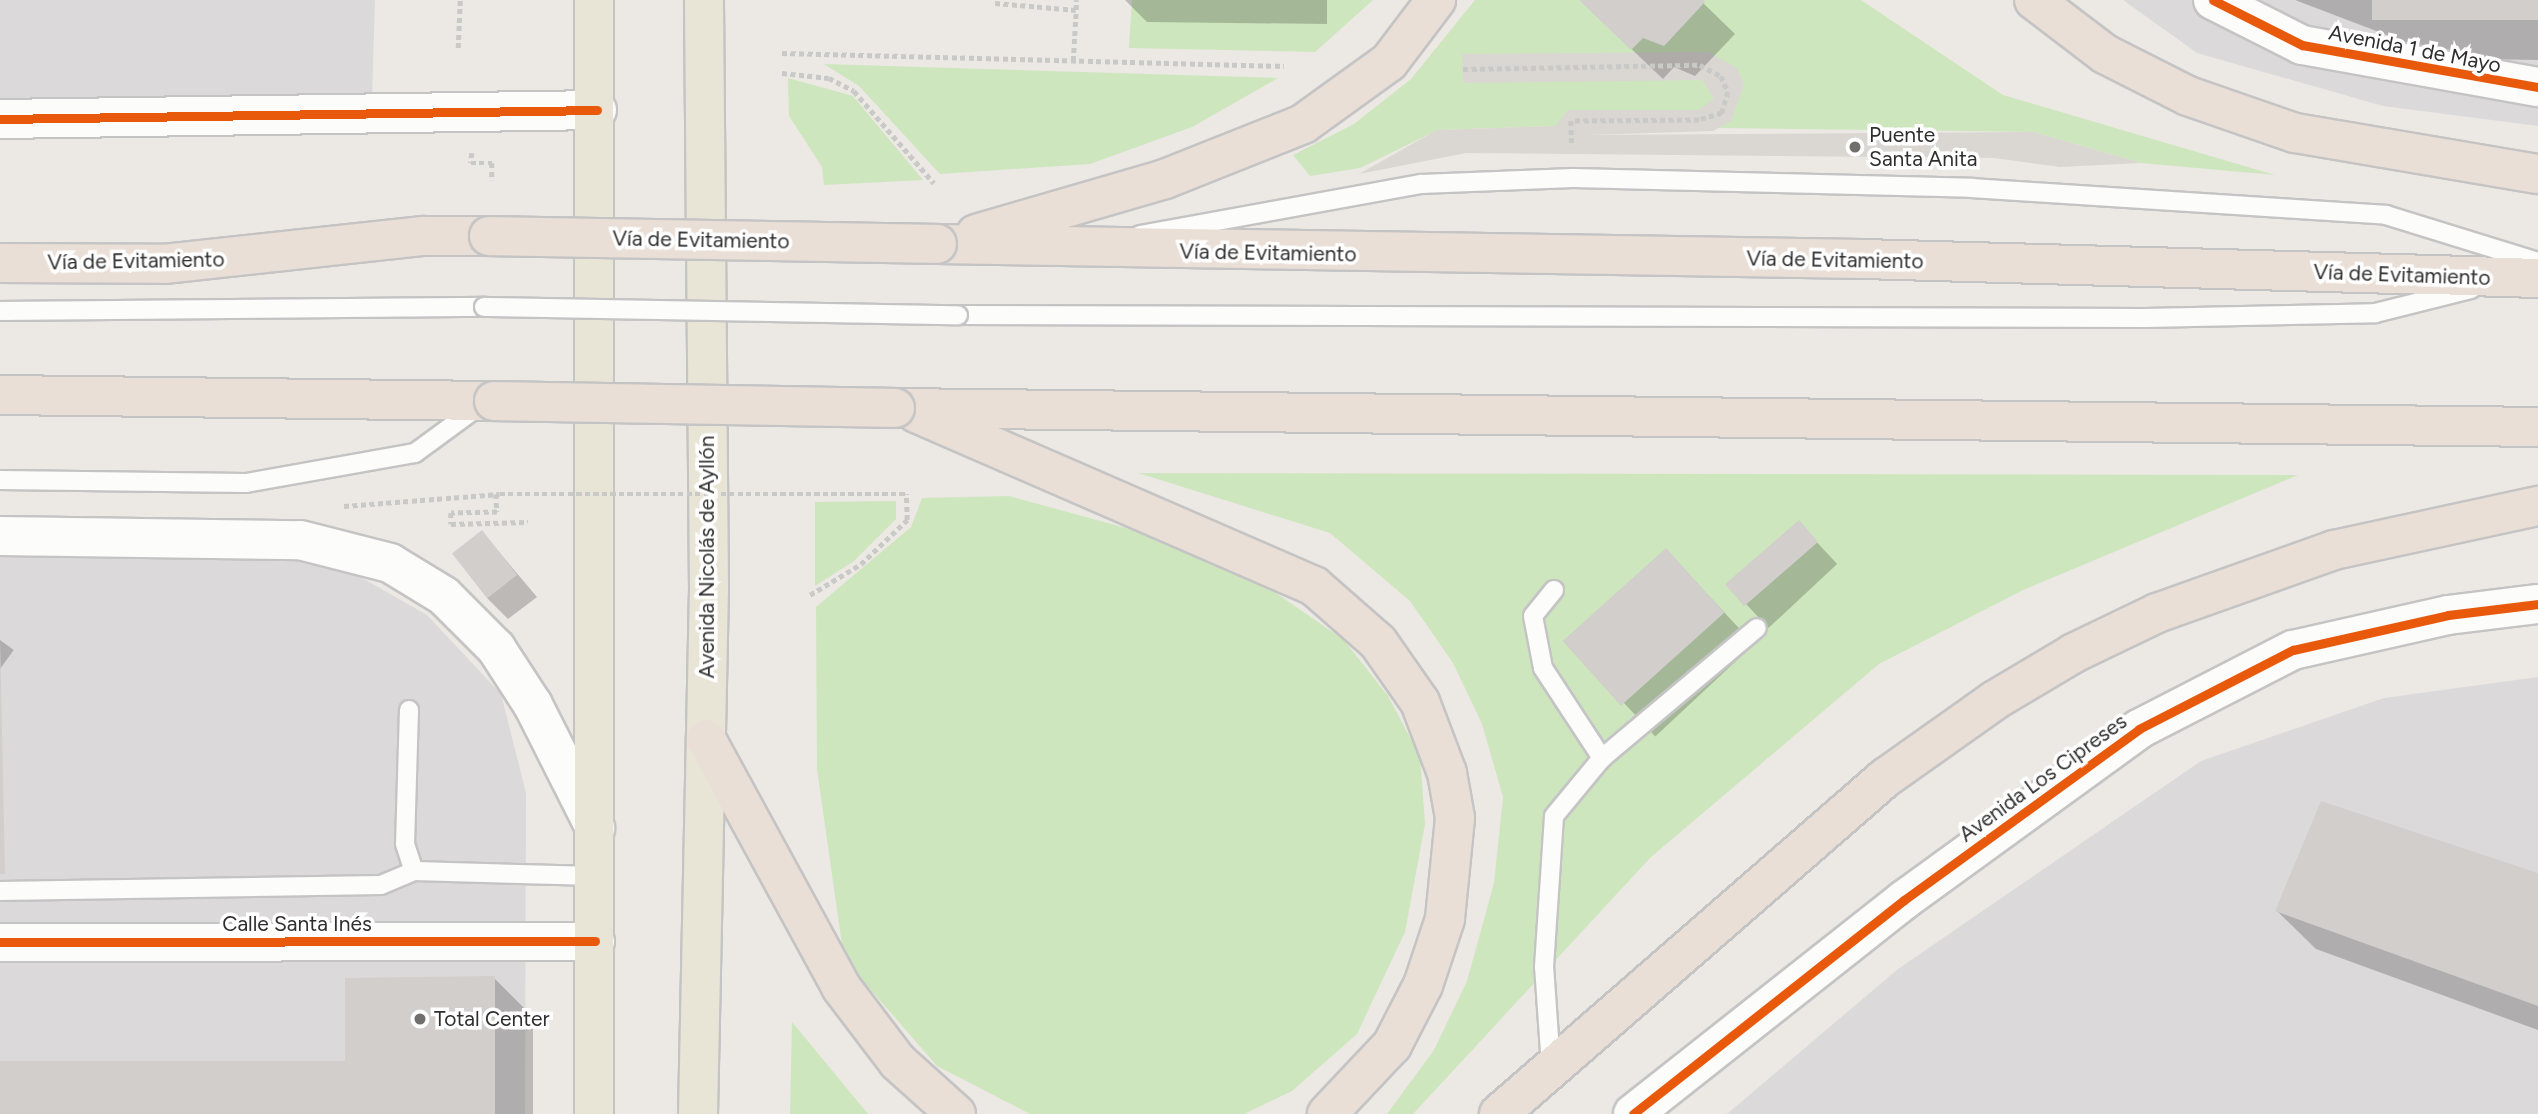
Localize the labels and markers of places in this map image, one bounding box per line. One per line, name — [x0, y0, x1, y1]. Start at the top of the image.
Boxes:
place label: Puente Santa Anita — [1869, 122, 1978, 172]
marker: Puente Santa Anita — [1847, 139, 1863, 155]
place label: Total Center — [434, 1006, 550, 1032]
marker: Total Center — [412, 1011, 428, 1027]

